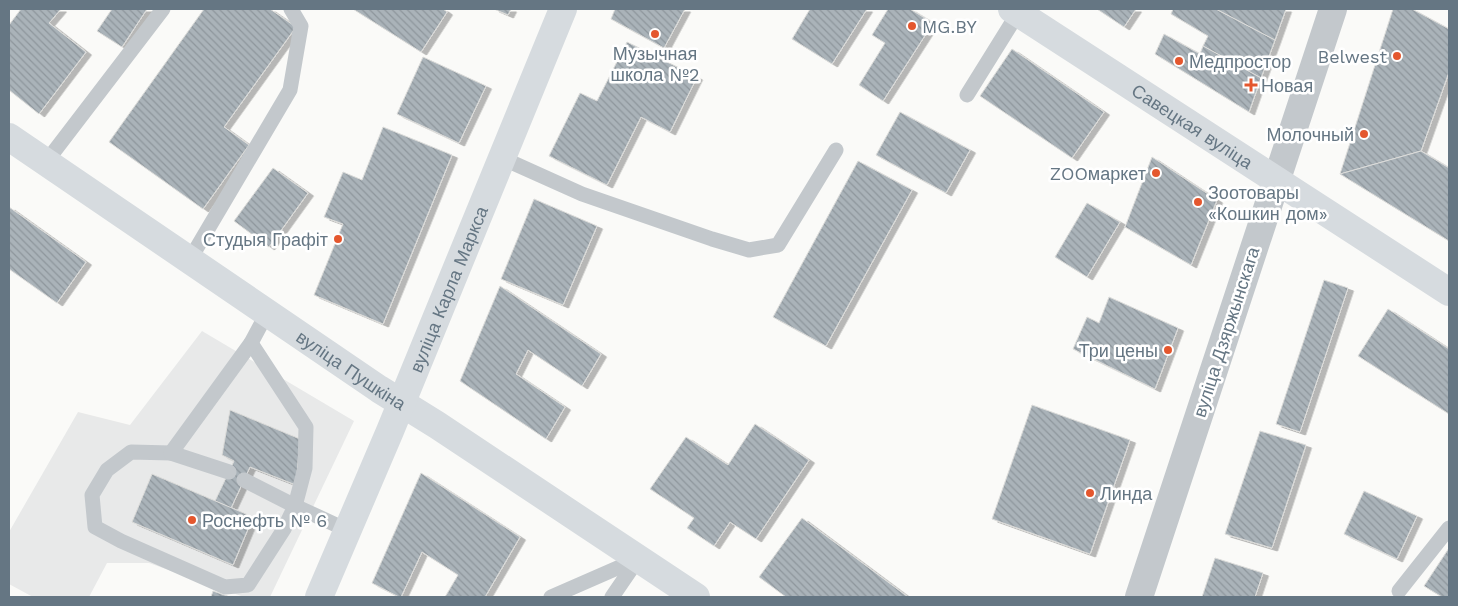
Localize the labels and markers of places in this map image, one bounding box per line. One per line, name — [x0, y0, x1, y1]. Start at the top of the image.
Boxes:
place label: MG.BY — [922, 16, 978, 37]
marker: MG.BY — [906, 20, 918, 32]
marker: Музычная школа №2 — [649, 28, 661, 40]
place label: Музычная школа №2 — [611, 43, 699, 85]
place label: Belwest — [1317, 46, 1387, 67]
marker: Belwest — [1391, 50, 1403, 62]
place label: Медпростор — [1189, 51, 1291, 72]
marker: Медпростор — [1173, 55, 1185, 67]
place label: Новая — [1261, 75, 1313, 96]
marker: Новая — [1245, 79, 1257, 91]
place label: Молочный — [1267, 124, 1354, 145]
marker: Молочный — [1358, 128, 1370, 140]
place label: ZOOмаркет — [1050, 163, 1146, 184]
marker: ZOOмаркет — [1150, 167, 1162, 179]
place label: Зоотовары «Кошкин дом» — [1208, 182, 1328, 224]
marker: Зоотовары «Кошкин дом» — [1192, 196, 1204, 208]
place label: Студыя Графіт — [203, 229, 328, 250]
marker: Студыя Графіт — [332, 233, 344, 245]
place label: Три цены — [1079, 340, 1158, 361]
marker: Три цены — [1162, 344, 1174, 356]
place label: Линда — [1100, 483, 1153, 504]
marker: Линда — [1084, 487, 1096, 499]
place label: Роснефть № 6 — [202, 510, 327, 531]
marker: Роснефть № 6 — [186, 514, 198, 526]

